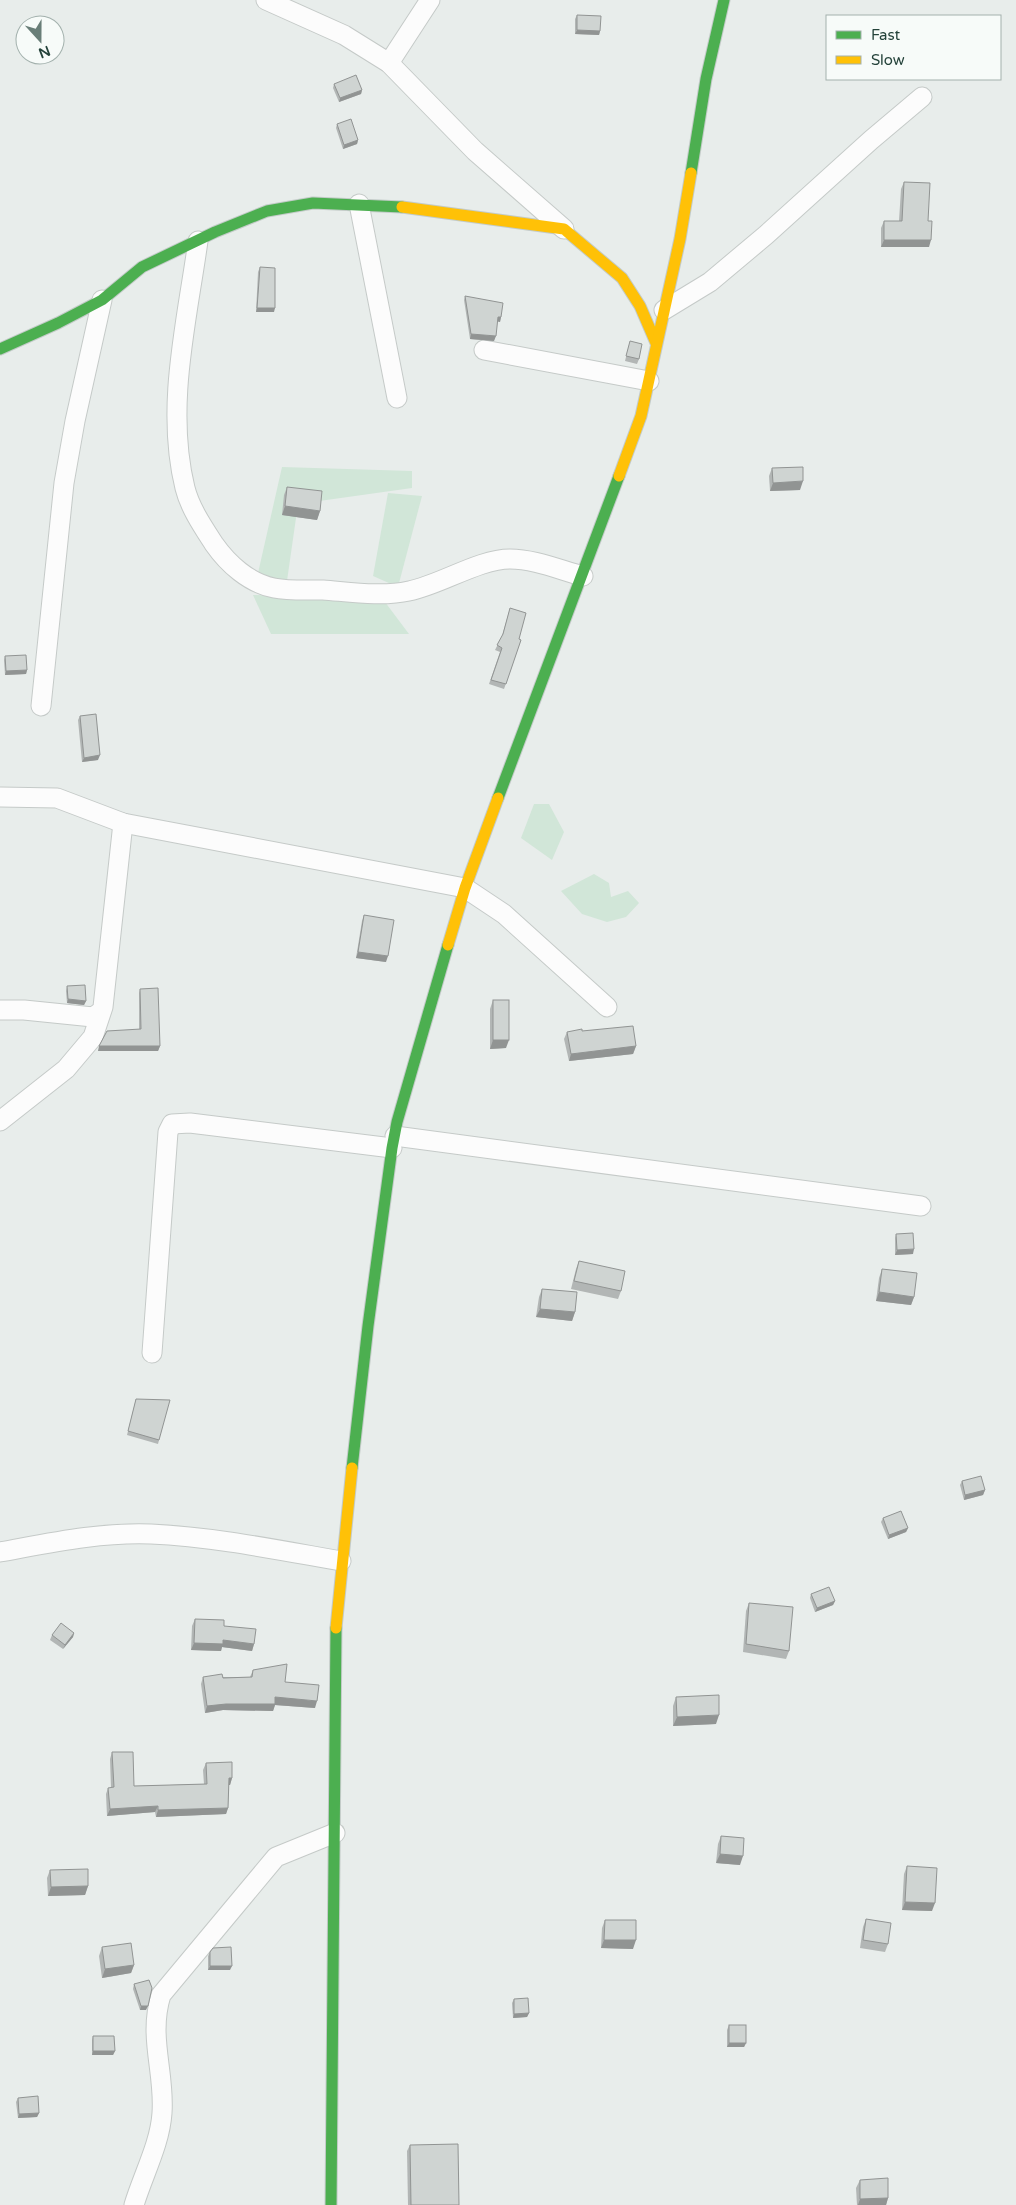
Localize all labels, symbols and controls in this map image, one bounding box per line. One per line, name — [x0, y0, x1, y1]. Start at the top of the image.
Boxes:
north arrow — [15, 15, 65, 65]
legend — [826, 15, 1001, 80]
text: Fast — [871, 26, 901, 44]
text: N — [36, 42, 53, 62]
text: Slow — [871, 51, 905, 69]

